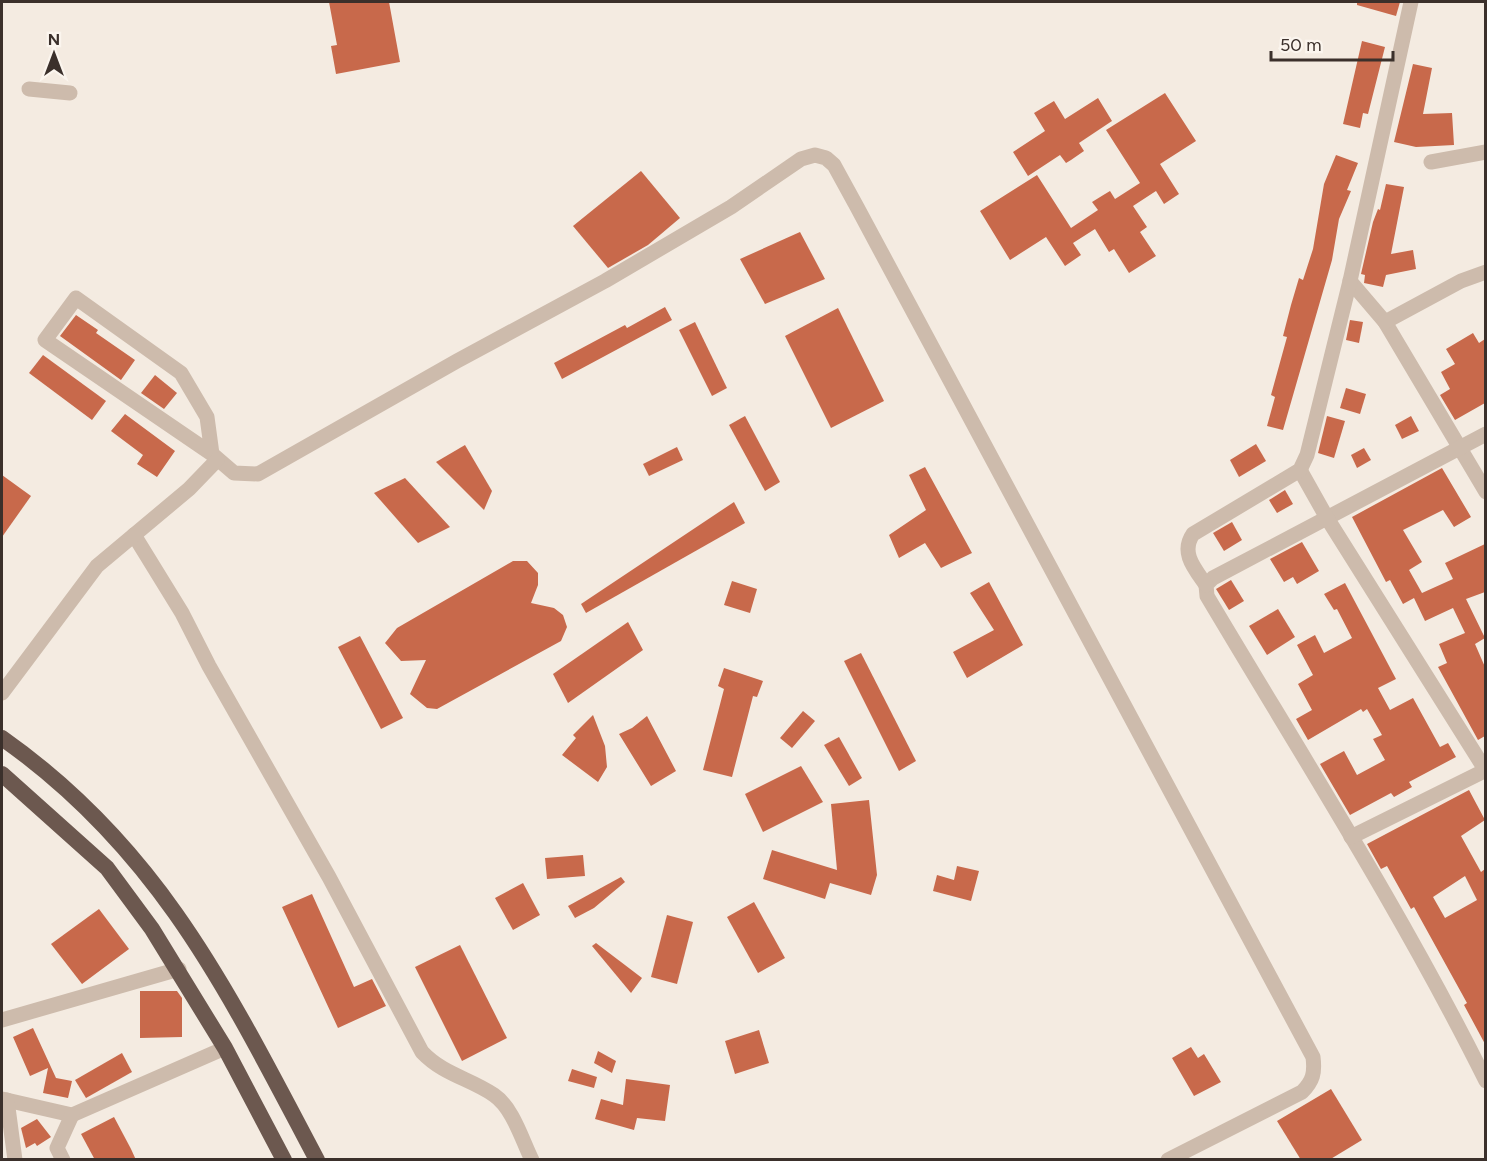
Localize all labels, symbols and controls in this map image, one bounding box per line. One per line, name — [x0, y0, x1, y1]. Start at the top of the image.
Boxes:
north arrow — [24, 24, 84, 84]
scale bar — [1271, 24, 1392, 62]
text: N — [48, 30, 60, 49]
text: 50 m — [1280, 34, 1322, 56]

